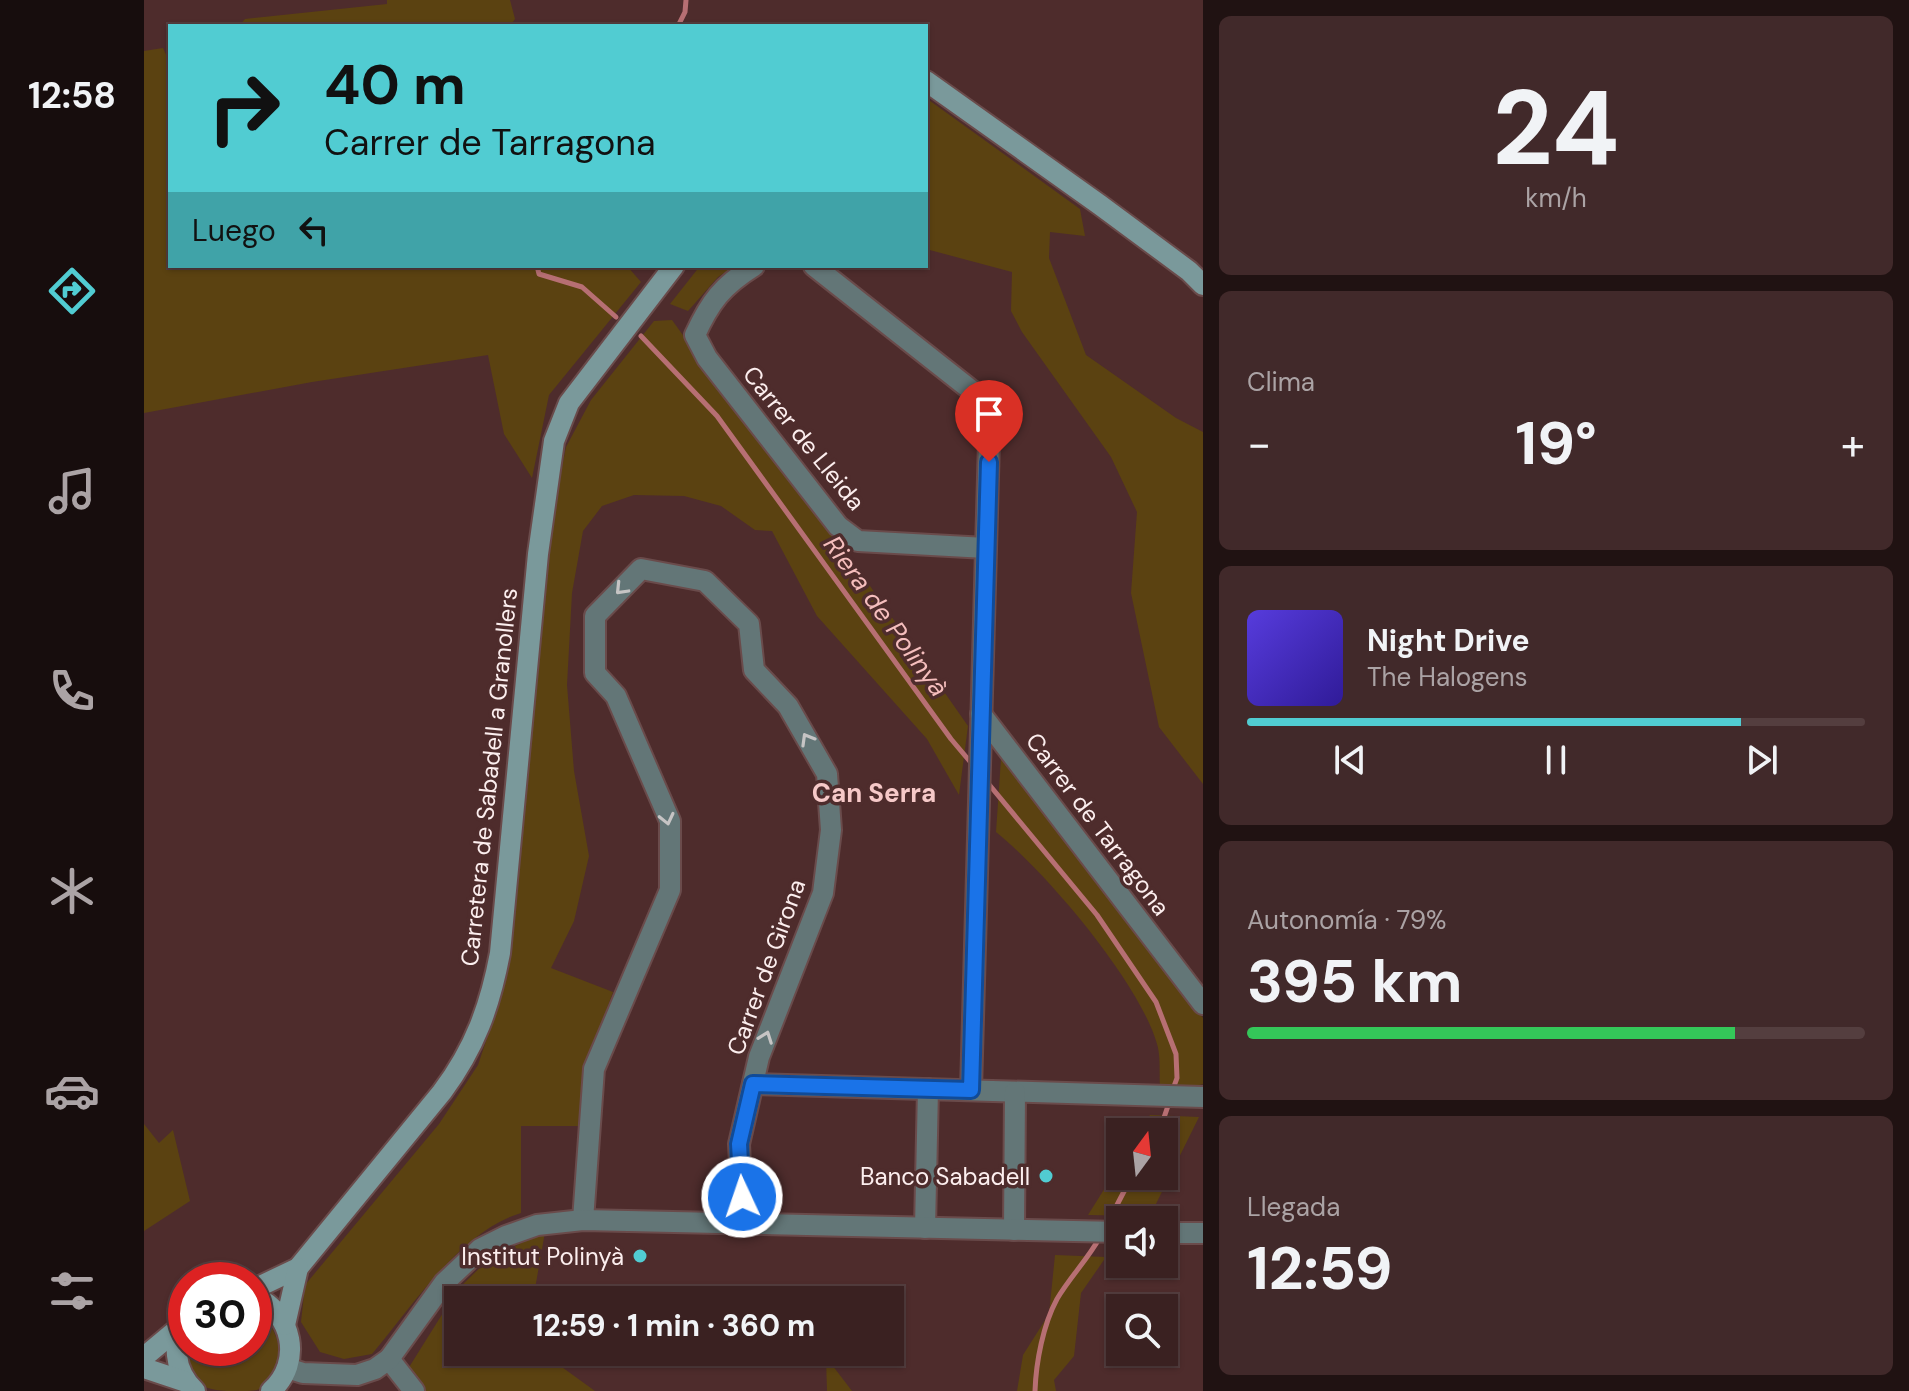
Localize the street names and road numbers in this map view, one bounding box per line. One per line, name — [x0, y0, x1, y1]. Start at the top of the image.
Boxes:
street label: Carrer de Lleida — [736, 359, 872, 517]
street label: Carretera de Sabadell a Granollers — [454, 586, 524, 968]
street label: Carrer de Tarragona — [1019, 726, 1177, 922]
street label: Carrer de Girona — [720, 875, 812, 1059]

